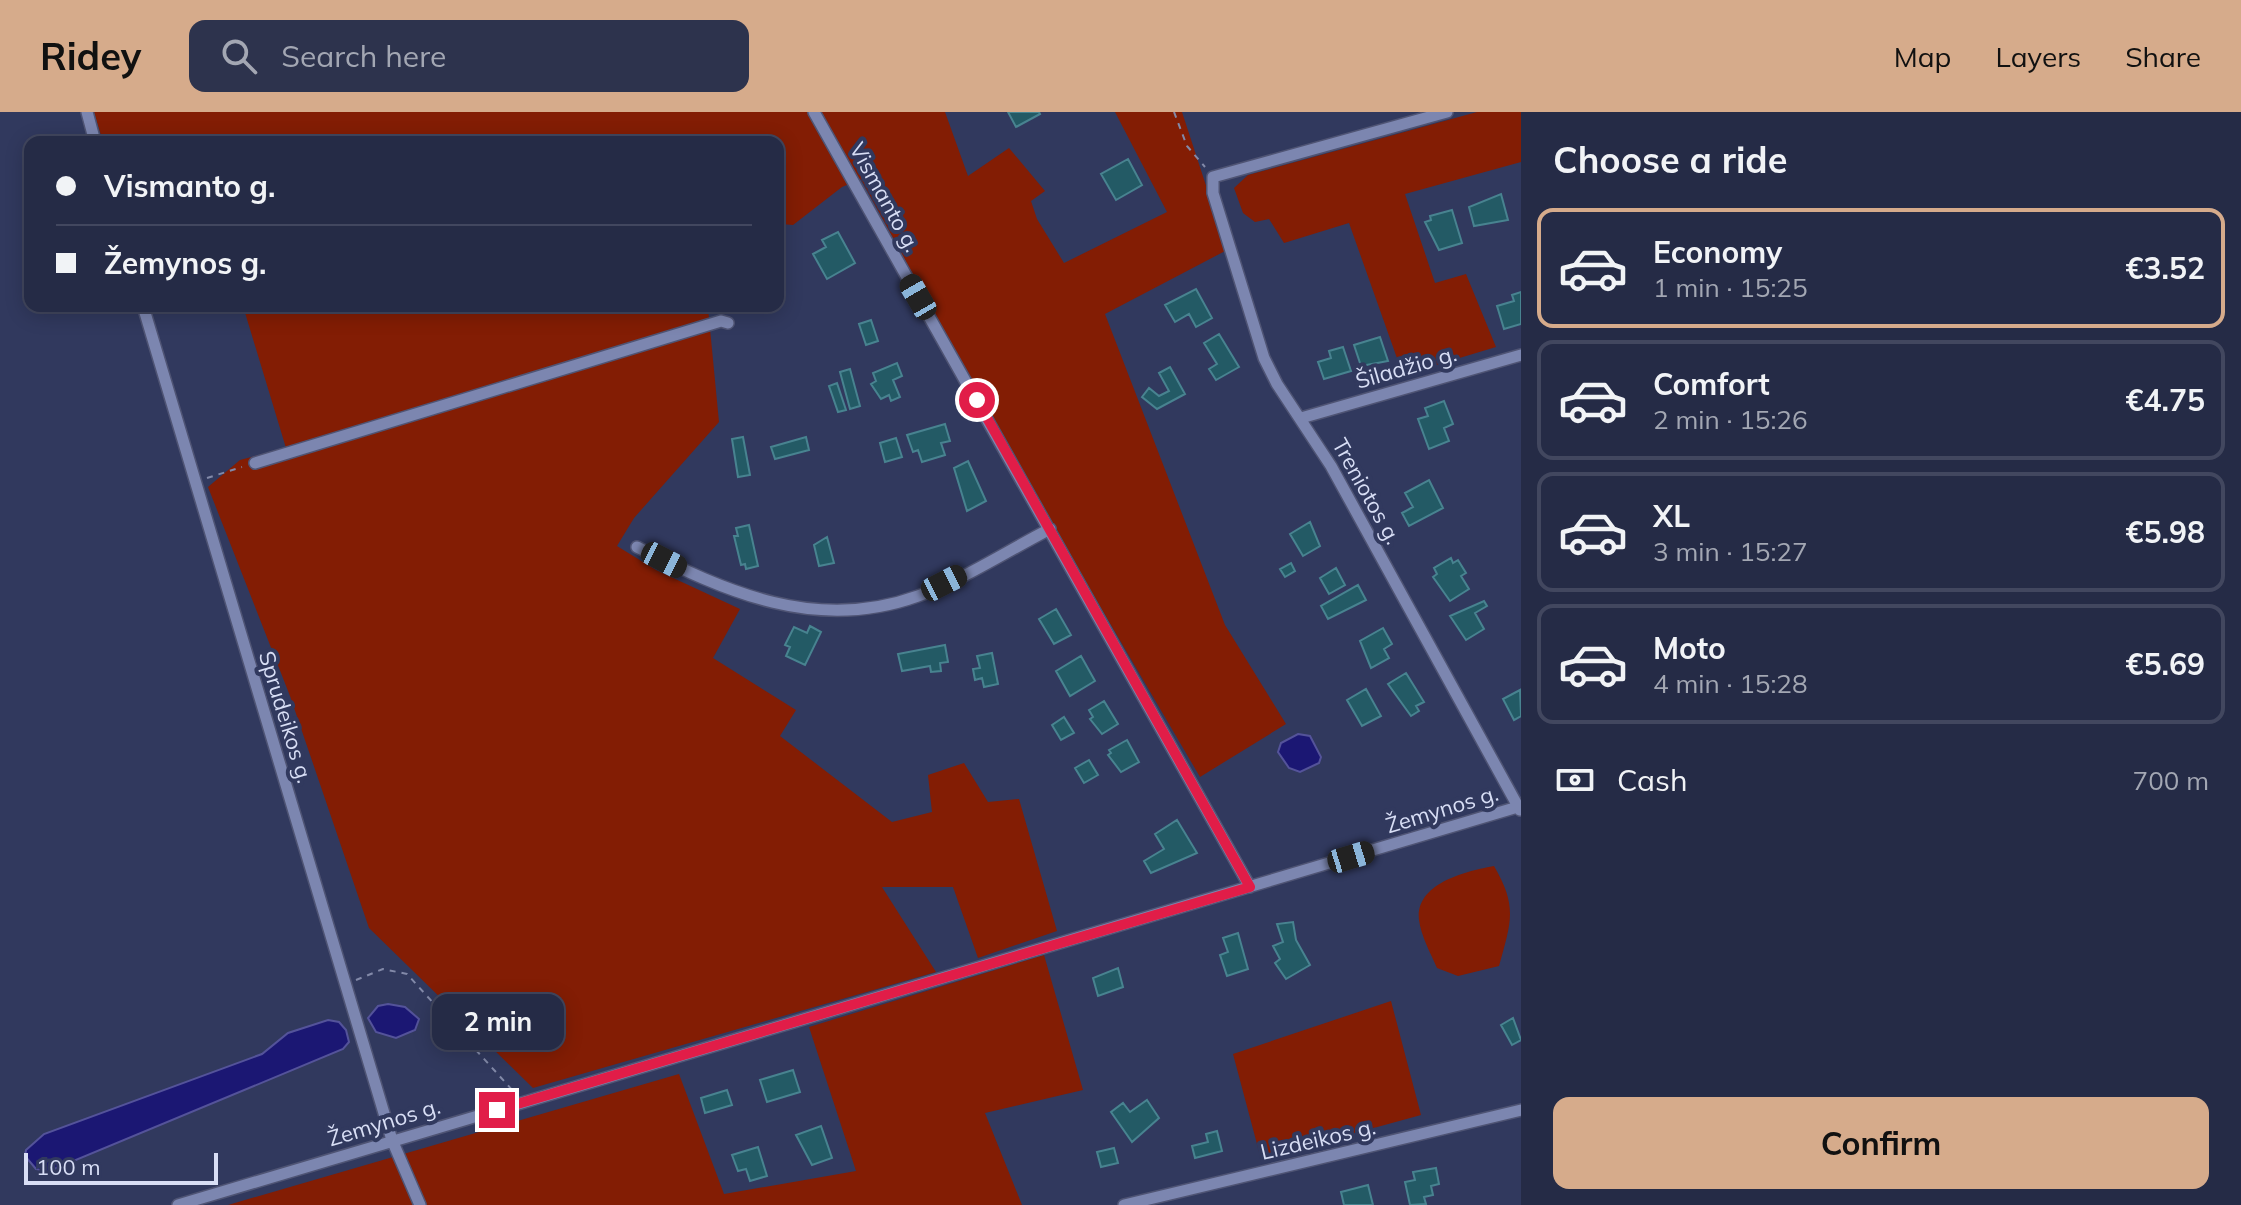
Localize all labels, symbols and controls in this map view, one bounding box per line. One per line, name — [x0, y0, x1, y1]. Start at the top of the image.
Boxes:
search box — [189, 20, 749, 92]
text: Ridey — [40, 32, 141, 80]
icon: search — [217, 34, 261, 78]
text: Search here — [281, 37, 446, 75]
text: Map — [1894, 39, 1951, 74]
text: Layers — [1995, 39, 2081, 74]
text: Share — [2125, 39, 2201, 74]
street label: Vismanto g. — [843, 137, 927, 257]
text: Choose a ride — [1553, 137, 1787, 182]
text: Vismanto g. — [104, 167, 275, 205]
icon: car — [1557, 232, 1629, 304]
text: Economy — [1653, 233, 1782, 271]
text: Žemynos g. — [104, 244, 267, 282]
text: €3.52 — [2126, 249, 2205, 287]
car — [896, 270, 940, 324]
text: 1 min · 15:25 — [1653, 271, 1808, 304]
street label: Šiladžio g. — [1352, 339, 1460, 395]
icon: car — [1557, 364, 1629, 436]
text: Comfort — [1653, 365, 1770, 403]
text: €4.75 — [2126, 381, 2205, 419]
route start — [959, 382, 995, 418]
text: 2 min · 15:26 — [1653, 403, 1808, 436]
street label: Treniotos g. — [1326, 433, 1408, 549]
icon: car — [1557, 496, 1629, 568]
text: XL — [1653, 497, 1690, 535]
text: €5.98 — [2126, 513, 2205, 551]
text: 3 min · 15:27 — [1653, 535, 1808, 568]
car — [637, 538, 691, 582]
car — [917, 561, 971, 605]
icon: car — [1557, 628, 1629, 700]
text: Moto — [1653, 629, 1726, 667]
text: €5.69 — [2126, 645, 2205, 683]
street label: Sprudeikos g. — [253, 648, 319, 786]
text: 4 min · 15:28 — [1653, 667, 1808, 700]
icon: cash — [1553, 758, 1597, 802]
text: Cash — [1617, 761, 1688, 799]
text: 700 m — [2133, 764, 2209, 797]
street label: Žemynos g. — [1382, 779, 1502, 839]
car — [1325, 839, 1377, 875]
callout: 2 min — [431, 994, 563, 1050]
text: 2 min — [464, 1005, 532, 1038]
street label: Žemynos g. — [324, 1092, 444, 1152]
route end — [479, 1092, 515, 1128]
button: Confirm — [1553, 1097, 2209, 1189]
street label: Lizdeikos g. — [1258, 1112, 1378, 1166]
scale bar — [24, 1149, 218, 1185]
text: 100 m — [36, 1153, 101, 1181]

